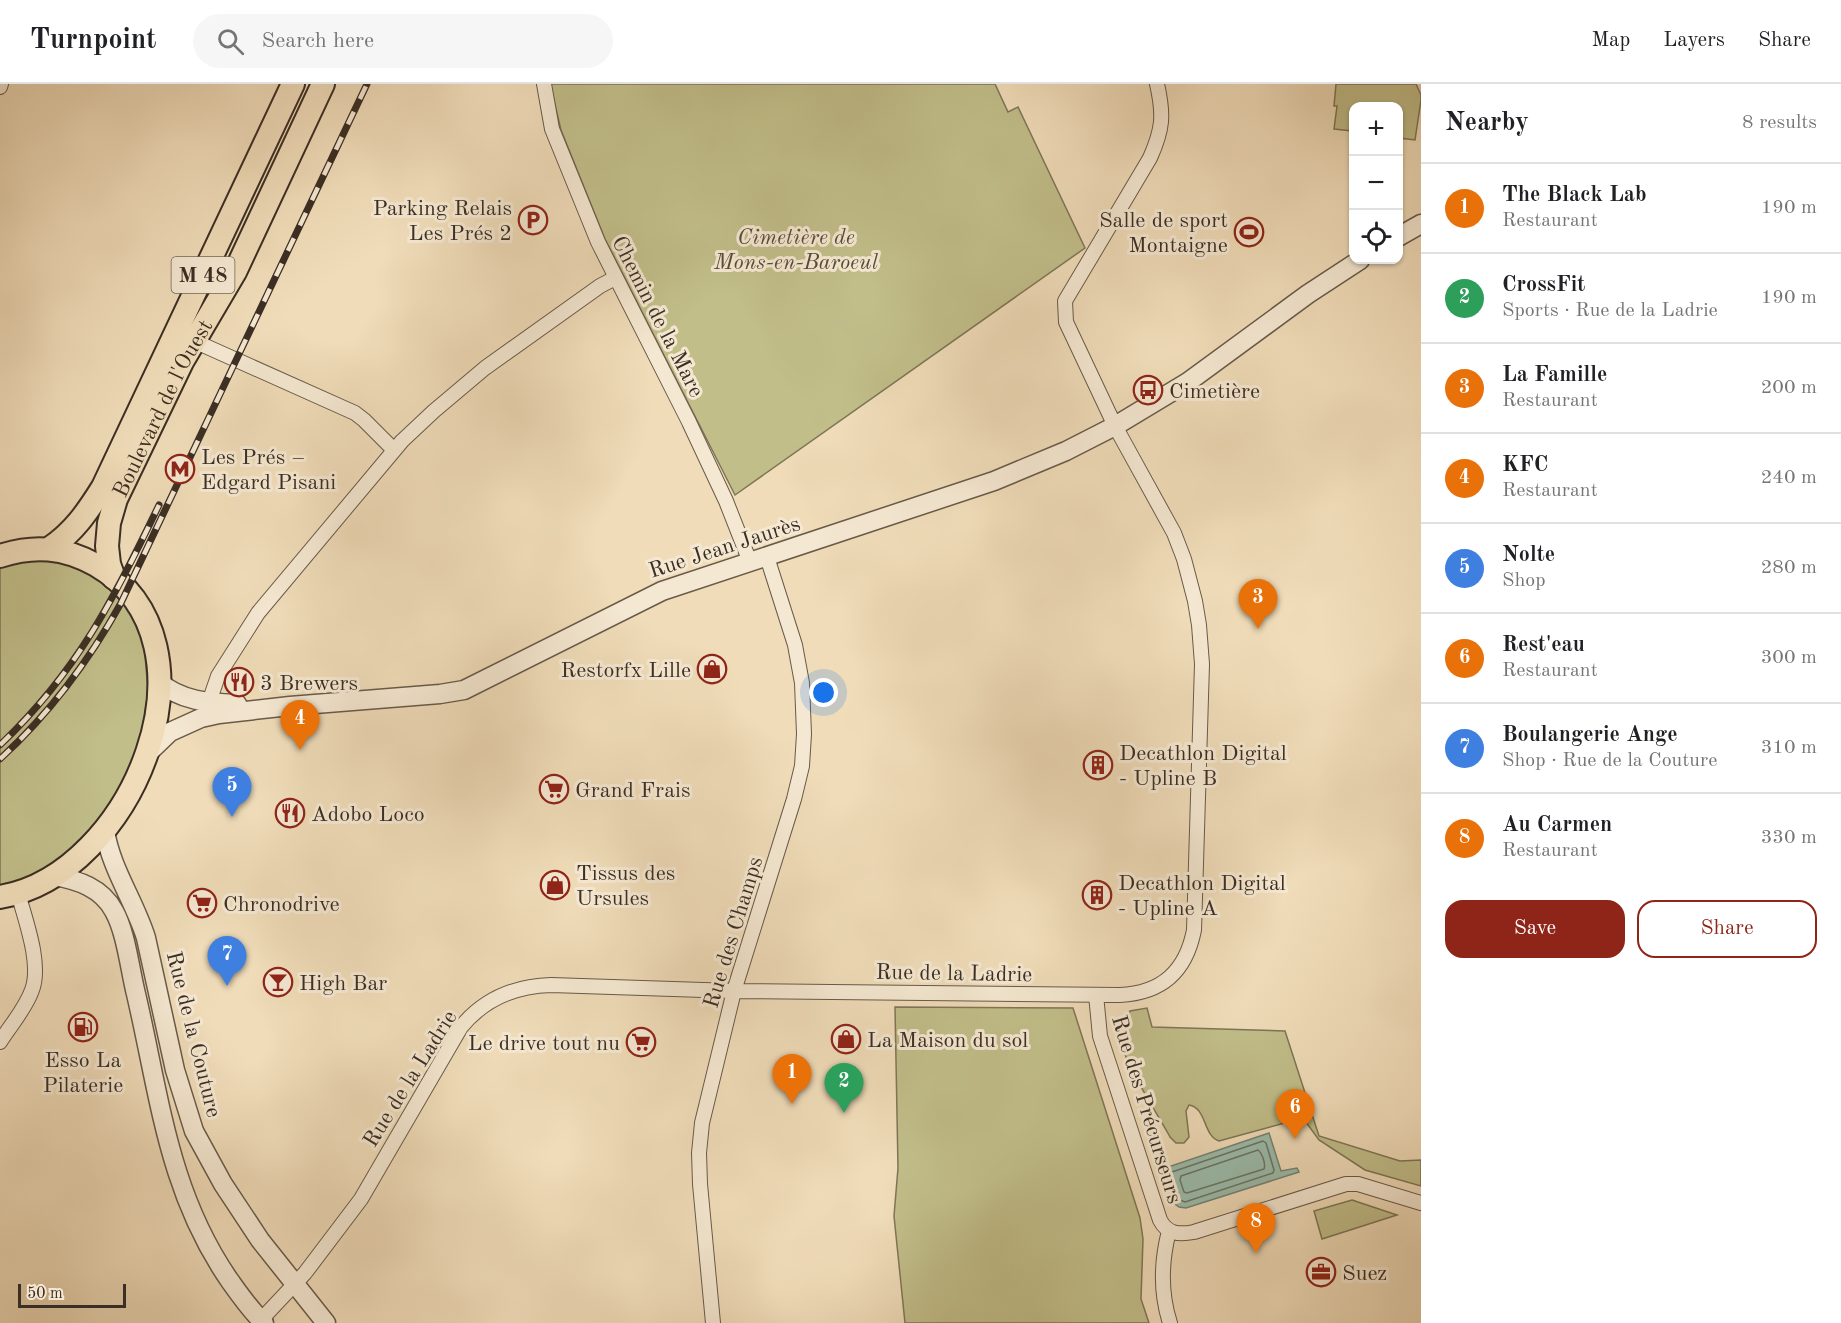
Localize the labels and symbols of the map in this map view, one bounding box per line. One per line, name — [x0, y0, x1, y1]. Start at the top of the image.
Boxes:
place label: Parking Relais Les Prés 2 — [373, 198, 512, 245]
parking icon: Parking Relais Les Prés 2 — [517, 204, 549, 236]
place label: Salle de sport Montaigne — [1099, 210, 1228, 257]
sports icon: Salle de sport Montaigne — [1233, 216, 1265, 248]
park label: Cimetière de Mons-en-Baroeul — [713, 227, 879, 274]
street label: Chemin de la Mare — [607, 233, 707, 401]
road number: M 48 — [172, 257, 234, 293]
street label: Boulevard de l'Ouest — [110, 316, 217, 501]
bus stop icon: Cimetière — [1132, 374, 1164, 406]
place label: Cimetière — [1169, 381, 1260, 403]
place label: Les Prés – Edgard Pisani — [201, 447, 336, 494]
metro station icon: Les Prés – Edgard Pisani — [164, 453, 196, 485]
street label: Rue Jean Jaurès — [646, 513, 803, 583]
pin: 3 — [1238, 580, 1278, 629]
shop icon: Restorfx Lille — [696, 653, 728, 685]
place label: Restorfx Lille — [560, 660, 691, 682]
restaurant icon: 3 Brewers — [223, 666, 255, 698]
place label: 3 Brewers — [260, 673, 358, 695]
your location — [809, 678, 838, 707]
pin: 4 — [280, 700, 320, 750]
place label: Decathlon Digital - Upline B — [1119, 743, 1287, 790]
building icon: Decathlon Digital - Upline B — [1082, 749, 1114, 781]
pin: 5 — [212, 768, 252, 817]
supermarket icon: Grand Frais — [538, 773, 570, 805]
place label: Grand Frais — [575, 780, 691, 802]
restaurant icon: Adobo Loco — [274, 797, 306, 829]
place label: Adobo Loco — [311, 804, 425, 826]
street label: Rue des Champs — [700, 854, 767, 1011]
place label: Tissus des Ursules — [576, 863, 675, 910]
shop icon: Tissus des Ursules — [539, 869, 571, 901]
place label: Decathlon Digital - Upline A — [1118, 873, 1286, 920]
building icon: Decathlon Digital - Upline A — [1081, 879, 1113, 911]
supermarket icon: Chronodrive — [186, 887, 218, 919]
place label: Chronodrive — [223, 894, 340, 916]
pin: 7 — [208, 936, 246, 986]
street label: Rue de la Couture — [162, 949, 224, 1120]
street label: Rue de la Ladrie — [875, 962, 1032, 986]
bar icon: High Bar — [262, 966, 294, 998]
place label: High Bar — [299, 973, 387, 995]
street label: Rue de la Ladrie — [360, 1007, 462, 1151]
fuel station icon: Esso La Pilaterie — [67, 1011, 99, 1043]
street label: Rue des Précurseurs — [1107, 1013, 1185, 1206]
shop icon: La Maison du sol — [830, 1023, 862, 1055]
supermarket icon: Le drive tout nu — [625, 1026, 657, 1058]
place label: La Maison du sol — [867, 1030, 1028, 1052]
place label: Le drive tout nu — [468, 1033, 620, 1055]
place label: Esso La Pilaterie — [43, 1050, 123, 1097]
pin: 1 — [772, 1054, 812, 1104]
pin: 2 — [824, 1064, 864, 1113]
pin: 6 — [1276, 1090, 1314, 1139]
pin: 8 — [1236, 1204, 1276, 1253]
office icon: Suez — [1305, 1256, 1337, 1288]
place label: Suez — [1342, 1263, 1387, 1285]
scale bar — [18, 1281, 126, 1308]

